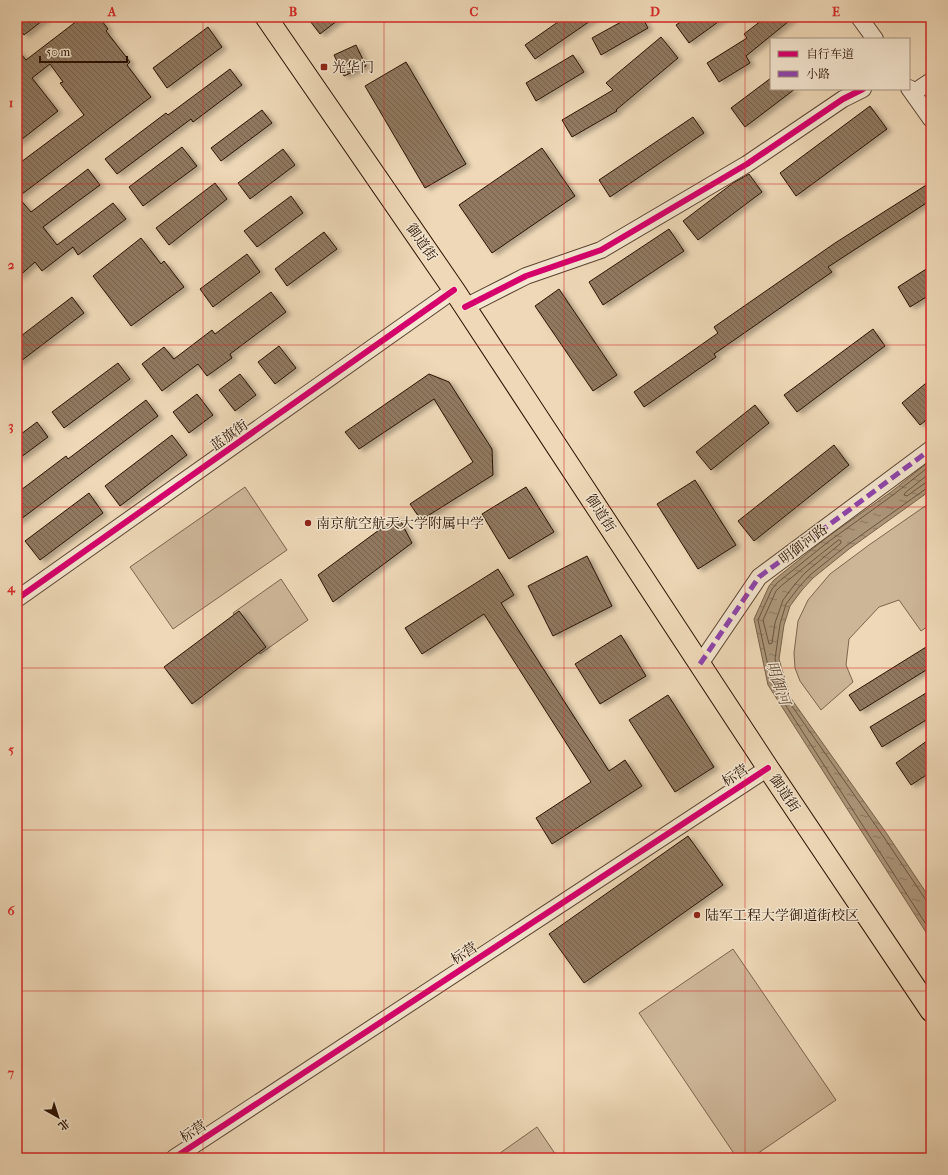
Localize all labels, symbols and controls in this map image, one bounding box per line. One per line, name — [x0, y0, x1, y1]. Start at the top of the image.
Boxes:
text: A — [107, 4, 117, 19]
text: B — [289, 4, 298, 19]
text: C — [470, 4, 479, 19]
text: D — [650, 4, 660, 19]
text: E — [832, 4, 840, 19]
scale bar — [40, 38, 127, 64]
legend — [770, 38, 910, 90]
text: 50 m — [46, 45, 70, 59]
text: 自行车道 — [806, 47, 854, 61]
place label: 光华门 — [332, 59, 374, 76]
marker: 光华门 — [319, 62, 329, 72]
text: 小路 — [806, 67, 830, 81]
text: 1 — [9, 95, 14, 110]
street label: 御道街 — [403, 220, 441, 264]
text: 2 — [8, 257, 15, 272]
street label: 蓝旗街 — [207, 416, 251, 454]
text: 3 — [8, 418, 14, 434]
street label: 御道街 — [582, 491, 619, 536]
place label: 南京航空航天大学附属中学 — [316, 515, 484, 532]
marker: 南京航空航天大学附属中学 — [303, 518, 313, 528]
street label: 明御河路 — [776, 521, 831, 568]
text: 4 — [6, 580, 16, 596]
water label: 明御河 — [762, 659, 795, 710]
text: 5 — [8, 742, 14, 757]
street label: 标营 — [719, 761, 752, 790]
street label: 御道街 — [766, 771, 803, 815]
text: 6 — [7, 903, 15, 918]
place label: 陆军工程大学御道街校区 — [705, 907, 859, 924]
marker: 陆军工程大学御道街校区 — [692, 910, 702, 920]
street label: 标营 — [448, 939, 481, 968]
text: 7 — [7, 1065, 15, 1080]
north arrow — [38, 1097, 78, 1137]
text: 北 — [56, 1116, 72, 1133]
street label: 标营 — [177, 1117, 210, 1146]

